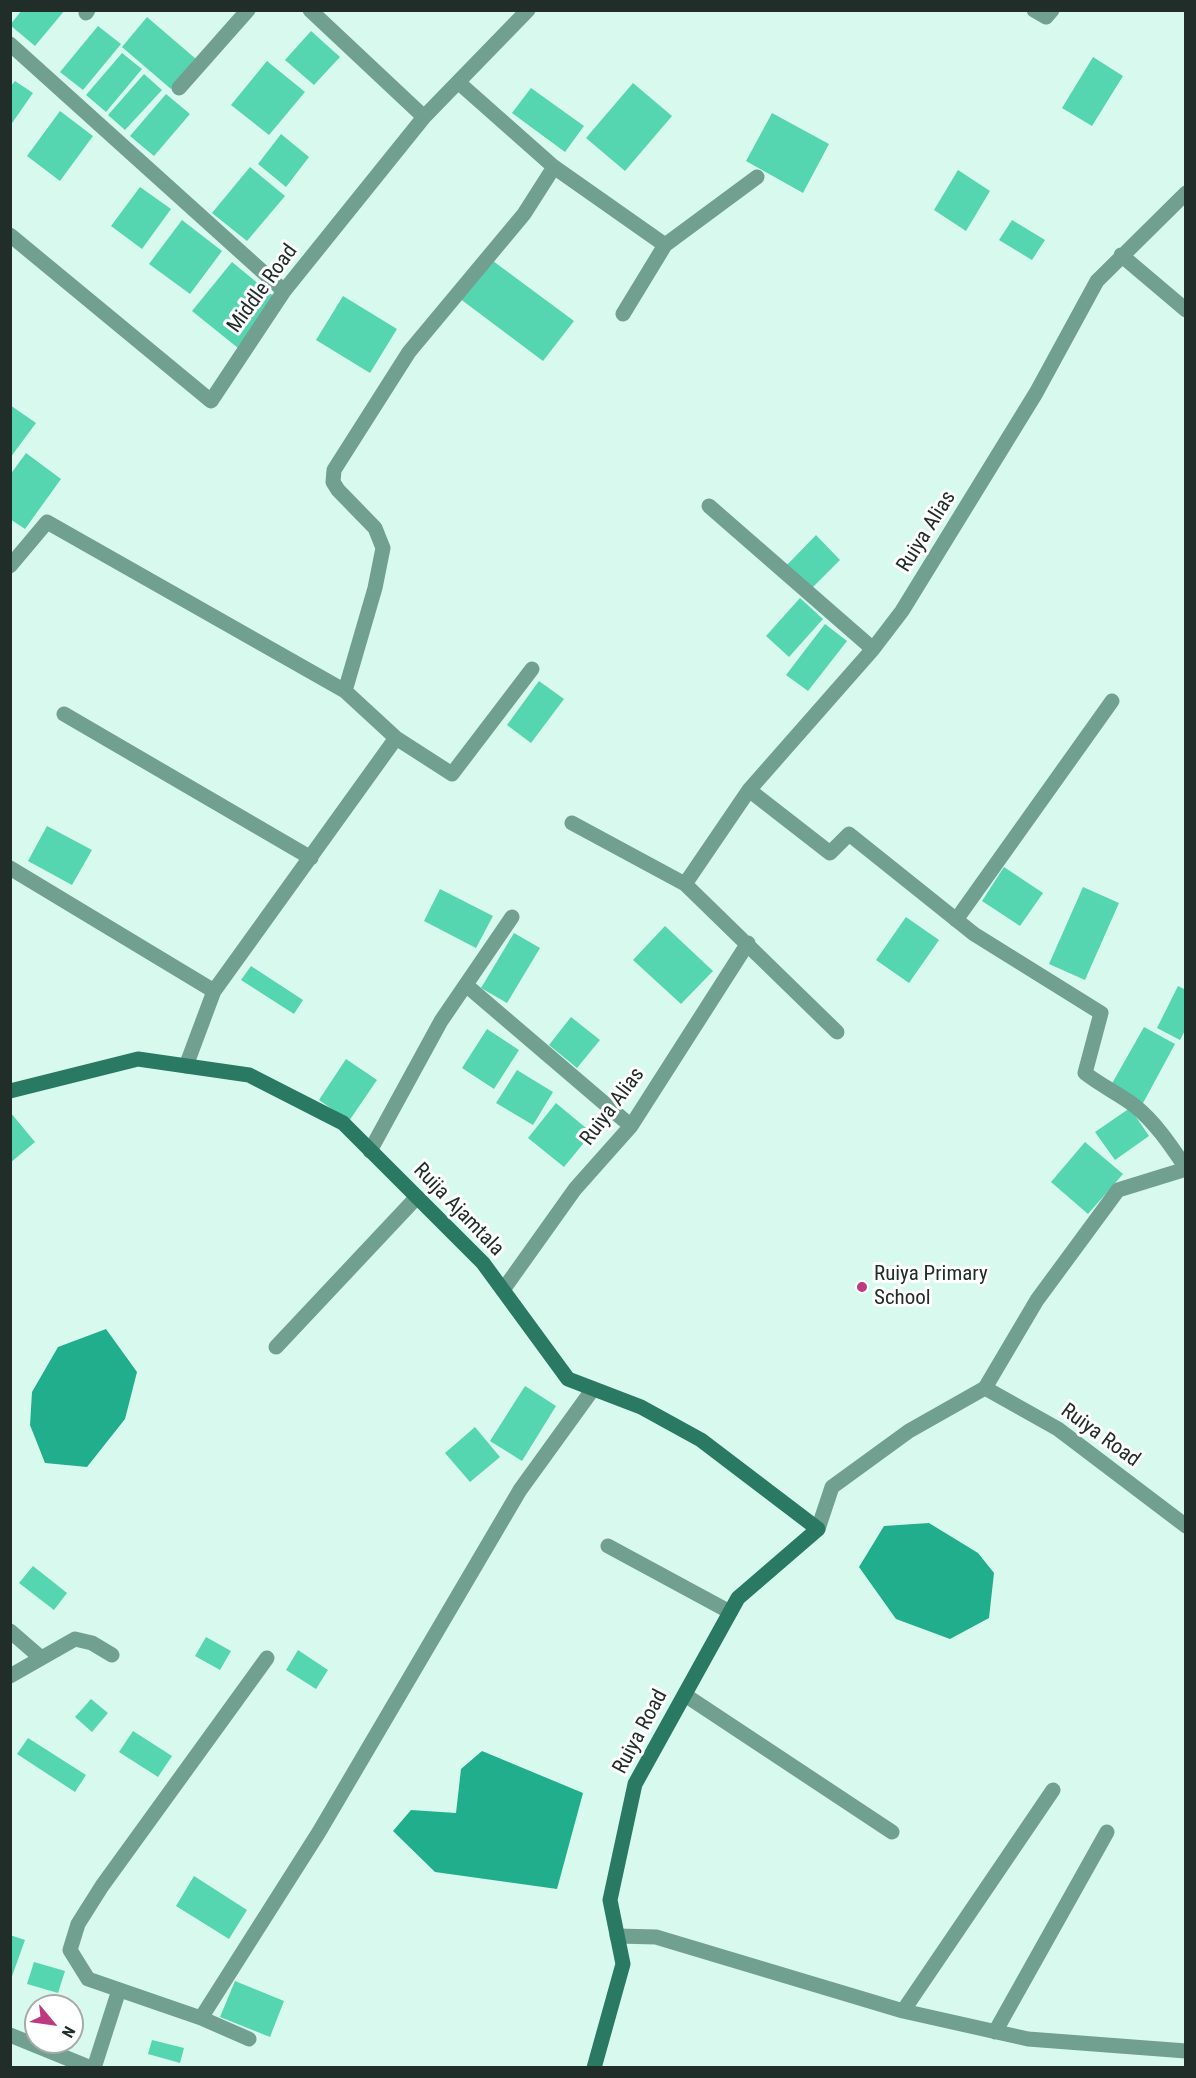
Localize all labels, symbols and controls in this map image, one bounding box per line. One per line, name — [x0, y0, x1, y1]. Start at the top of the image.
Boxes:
street label: Middle Road — [222, 240, 304, 338]
street label: Ruiya Alias — [892, 487, 962, 577]
street label: Ruiya Alias — [576, 1063, 650, 1151]
street label: Ruija Ajamtala — [407, 1158, 509, 1262]
place label: Ruiya Primary School — [874, 1262, 988, 1312]
marker: Ruiya Primary School — [855, 1280, 869, 1294]
street label: Ruiya Road — [1055, 1399, 1145, 1473]
street label: Ruiya Road — [608, 1686, 674, 1778]
north arrow — [24, 1994, 84, 2054]
text: N — [58, 2023, 79, 2041]

